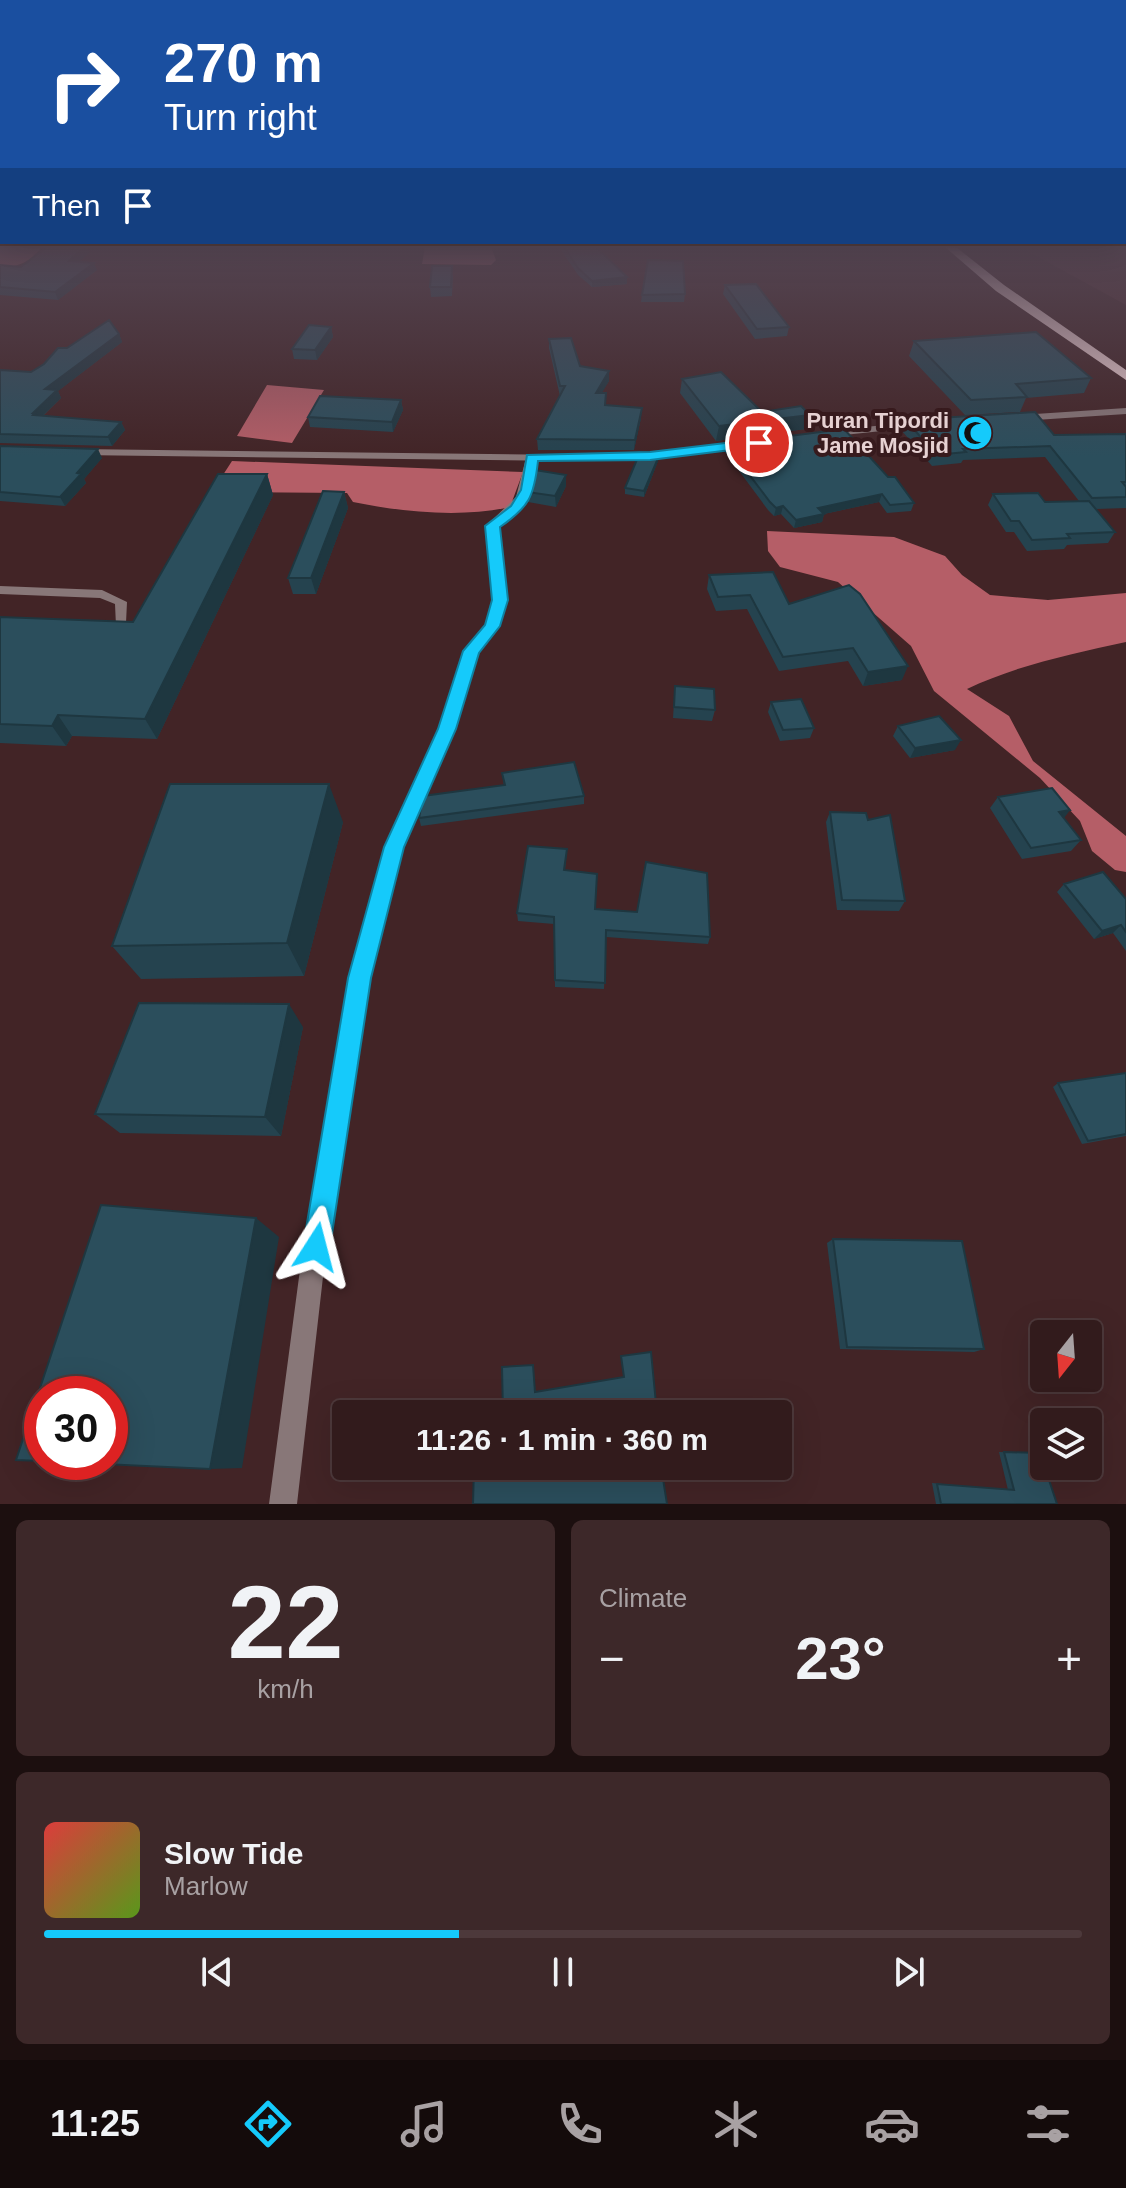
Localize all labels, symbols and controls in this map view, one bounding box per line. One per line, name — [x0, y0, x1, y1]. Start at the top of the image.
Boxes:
text: 270 m — [164, 31, 323, 94]
icon: right — [32, 32, 136, 136]
text: Turn right — [164, 97, 317, 138]
icon: arrive — [116, 184, 160, 228]
text: Then — [32, 189, 100, 222]
place label: Puran Tipordi Jame Mosjid — [806, 408, 949, 458]
pin — [725, 409, 793, 477]
mosque icon: Puran Tipordi Jame Mosjid — [956, 414, 994, 452]
icon: arrive — [737, 421, 781, 465]
position arrow — [274, 1205, 358, 1289]
north arrow — [1030, 1320, 1102, 1392]
map controls — [1030, 1320, 1102, 1480]
speed limit sign: 30 — [24, 1376, 128, 1480]
button: layers — [1030, 1408, 1102, 1480]
text: 11:26 · 1 min · 360 m — [416, 1423, 708, 1456]
text: 22 — [228, 1564, 343, 1680]
text: Climate — [599, 1583, 687, 1613]
text: 23° — [795, 1625, 886, 1692]
text: − — [599, 1634, 625, 1683]
text: + — [1056, 1634, 1082, 1683]
text: km/h — [257, 1674, 314, 1704]
text: Slow Tide — [164, 1837, 303, 1870]
text: Marlow — [164, 1871, 248, 1901]
icon: previous — [195, 1950, 239, 1994]
icon: pause — [541, 1950, 585, 1994]
icon: next — [887, 1950, 931, 1994]
icon: directions — [240, 2096, 296, 2152]
icon: music — [396, 2096, 452, 2152]
icon: phone — [552, 2096, 608, 2152]
icon: climate — [708, 2096, 764, 2152]
icon: car — [864, 2096, 920, 2152]
icon: filters — [1020, 2096, 1076, 2152]
text: 11:25 — [50, 2103, 140, 2144]

